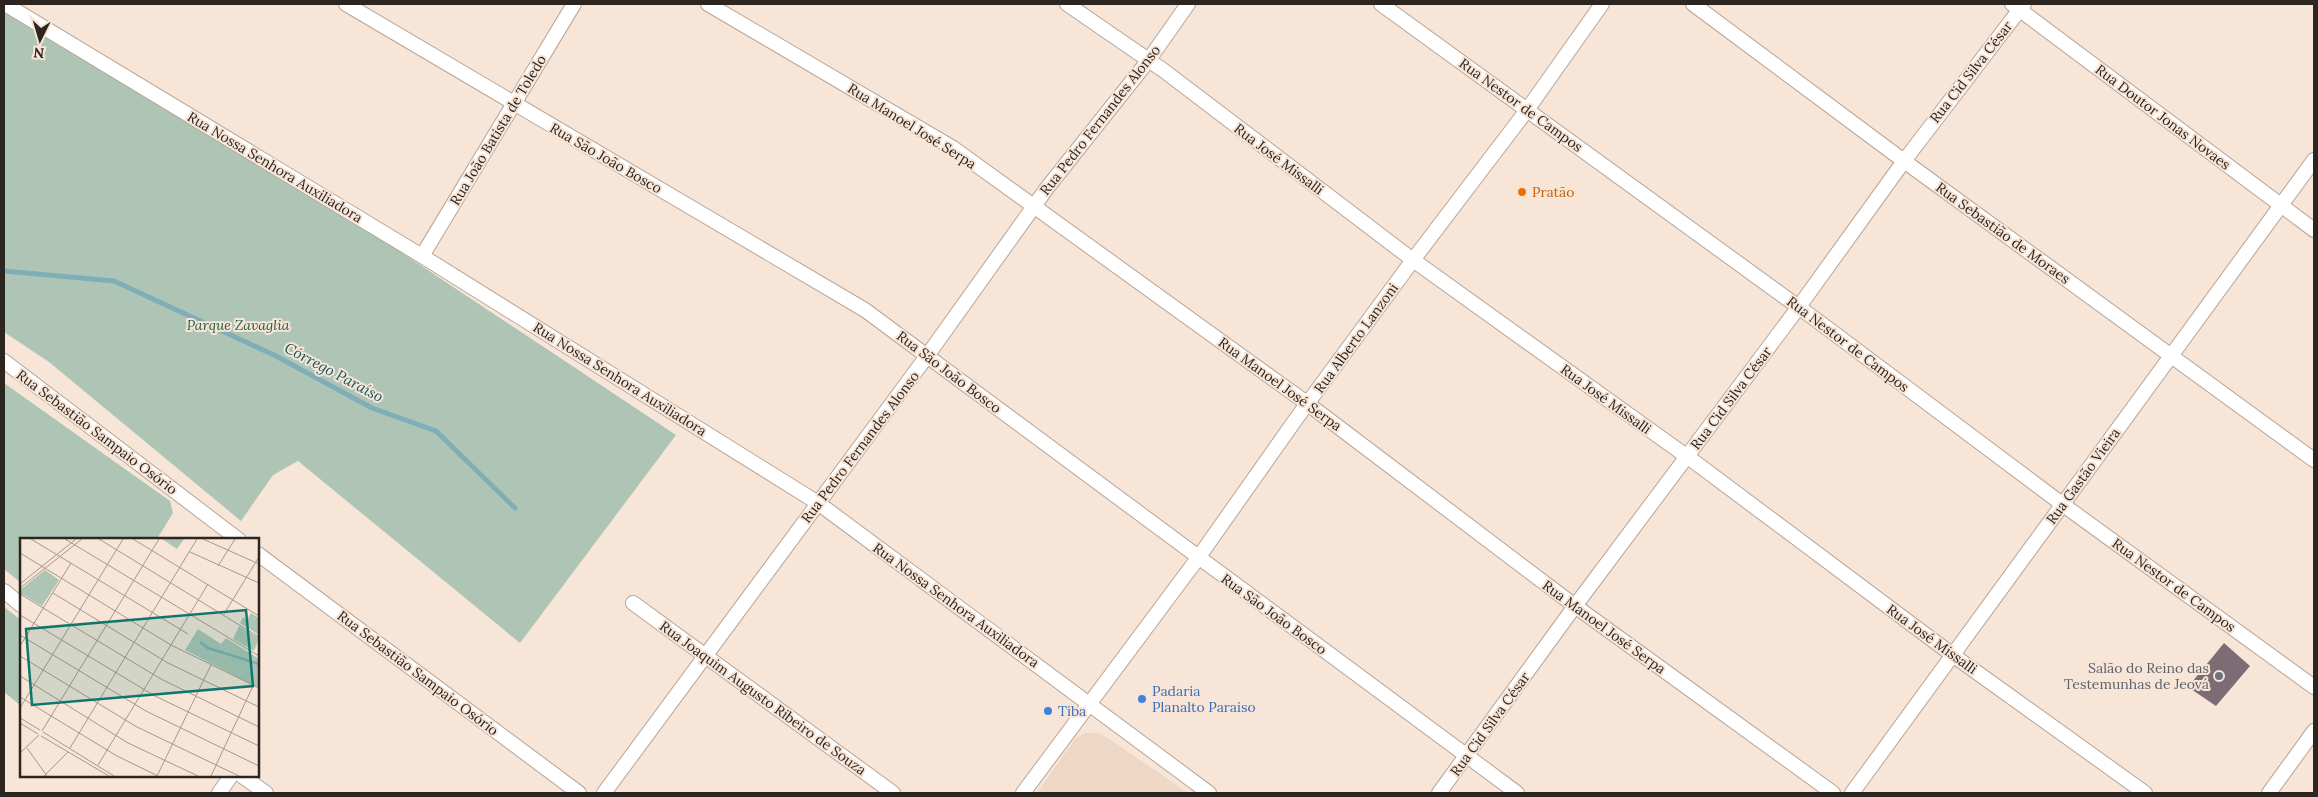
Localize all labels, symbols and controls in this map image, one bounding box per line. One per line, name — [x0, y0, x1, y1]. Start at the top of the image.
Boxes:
north arrow — [15, 15, 65, 65]
street label: Rua Cid Silva César — [1926, 17, 2016, 127]
street label: Rua Pedro Fernandes Alonso — [1036, 41, 1164, 199]
text: N — [33, 43, 45, 62]
street label: Rua João Batista de Toledo — [446, 51, 550, 209]
street label: Rua Nestor de Campos — [1456, 54, 1586, 156]
street label: Rua Doutor Jonas Novaes — [2092, 60, 2234, 174]
street label: Rua Manoel José Serpa — [844, 79, 980, 173]
street label: Rua Nossa Senhora Auxiliadora — [184, 107, 366, 227]
street label: Rua São João Bosco — [547, 119, 665, 197]
street label: Rua José Missalli — [1231, 119, 1327, 199]
street label: Rua Sebastião de Moraes — [1932, 178, 2074, 288]
place label: Pratão — [1532, 183, 1574, 201]
marker: Pratão — [1516, 186, 1528, 198]
street label: Rua Alberto Lanzoni — [1310, 279, 1402, 397]
street label: Rua Nestor de Campos — [1783, 292, 1913, 396]
park label: Parque Zavaglia — [187, 316, 290, 334]
street label: Rua Nossa Senhora Auxiliadora — [530, 318, 710, 440]
street label: Rua São João Bosco — [893, 327, 1005, 417]
street label: Rua Manoel José Serpa — [1215, 333, 1345, 435]
water label: Córrego Paraíso — [281, 338, 387, 406]
street label: Rua Cid Silva César — [1686, 343, 1776, 453]
street label: Rua José Missalli — [1557, 360, 1655, 438]
street label: Rua Sebastião Sampaio Osório — [13, 366, 181, 498]
street label: Rua Pedro Fernandes Alonso — [797, 368, 923, 526]
street label: Rua Gastão Vieira — [2042, 424, 2124, 528]
street label: Rua Nestor de Campos — [2109, 534, 2239, 636]
inset map — [20, 538, 259, 777]
street label: Rua Nossa Senhora Auxiliadora — [869, 539, 1043, 671]
street label: Rua São João Bosco — [1218, 570, 1330, 658]
street label: Rua Manoel José Serpa — [1539, 576, 1669, 678]
street label: Rua José Missalli — [1883, 600, 1981, 678]
street label: Rua Sebastião Sampaio Osório — [334, 607, 502, 739]
street label: Rua Joaquim Augusto Ribeiro de Souza — [656, 617, 870, 779]
place label: Salão do Reino das Testemunhas de Jeová — [2064, 659, 2209, 693]
street label: Rua Cid Silva César — [1446, 668, 1534, 780]
marker: Salão do Reino das Testemunhas de Jeová — [2213, 670, 2225, 682]
place label: Padaria Planalto Paraiso — [1152, 682, 1256, 716]
marker: Padaria Planalto Paraiso — [1136, 693, 1148, 705]
place label: Tiba — [1058, 702, 1086, 720]
marker: Tiba — [1042, 705, 1054, 717]

